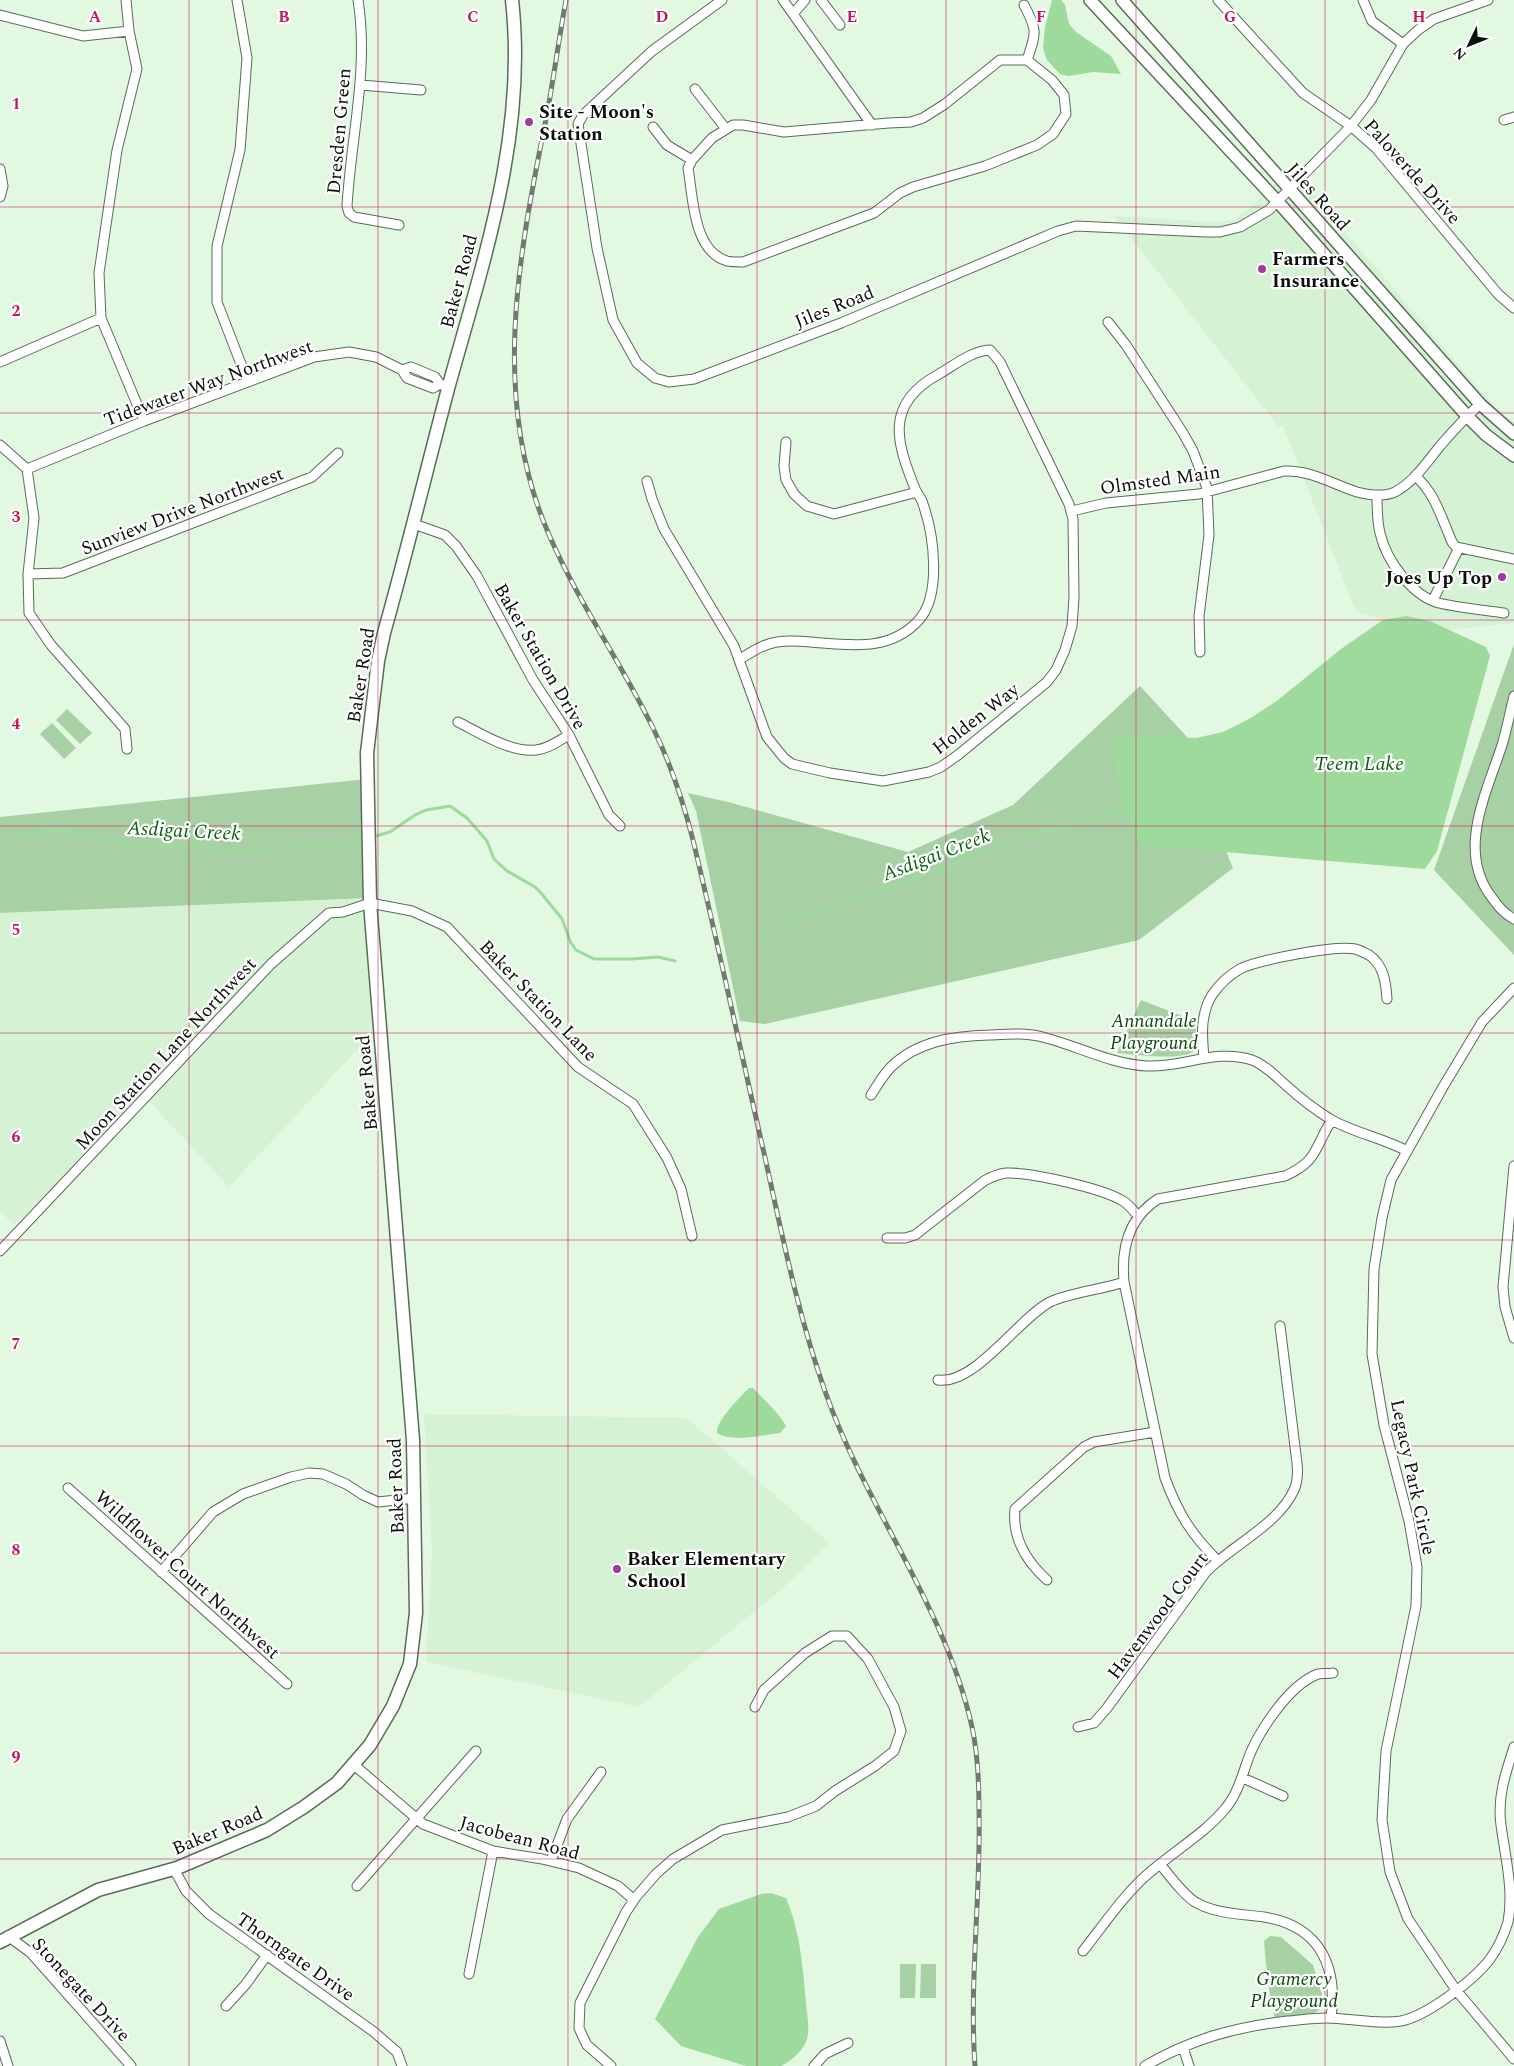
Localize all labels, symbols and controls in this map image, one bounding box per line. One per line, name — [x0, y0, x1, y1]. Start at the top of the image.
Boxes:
text: A — [89, 5, 102, 29]
text: B — [278, 5, 290, 29]
text: C — [467, 5, 479, 29]
text: D — [656, 5, 669, 29]
text: E — [847, 5, 857, 29]
text: F — [1036, 5, 1046, 29]
text: G — [1224, 5, 1236, 29]
text: H — [1412, 5, 1426, 29]
north arrow — [1444, 20, 1494, 70]
text: N — [1448, 42, 1471, 65]
street label: Dresden Green — [320, 67, 359, 196]
text: 1 — [12, 92, 20, 116]
place label: Site - Moon's Station — [539, 98, 654, 149]
street label: Paloverde Drive — [1356, 113, 1467, 231]
marker: Site - Moon's Station — [523, 116, 535, 128]
street label: Jiles Road — [1279, 156, 1357, 238]
street label: Baker Road — [433, 231, 486, 332]
place label: Farmers Insurance — [1272, 245, 1359, 296]
marker: Farmers Insurance — [1256, 263, 1268, 275]
street label: Jiles Road — [790, 278, 879, 337]
text: 2 — [12, 299, 21, 323]
street label: Tidewater Way Northwest — [100, 332, 317, 435]
street label: Olmsted Main — [1098, 458, 1222, 503]
street label: Sunview Drive Northwest — [77, 459, 288, 563]
text: 3 — [12, 505, 21, 529]
place label: Joes Up Top — [1385, 564, 1492, 593]
marker: Joes Up Top — [1496, 571, 1508, 583]
street label: Baker Station Drive — [486, 578, 594, 735]
street label: Baker Road — [340, 625, 383, 725]
street label: Holden Way — [926, 675, 1026, 762]
text: 4 — [12, 712, 21, 736]
water label: Teem Lake — [1314, 749, 1404, 779]
water label: Asdigai Creek — [126, 813, 242, 849]
water label: Asdigai Creek — [877, 820, 995, 890]
text: 5 — [12, 918, 20, 942]
street label: Baker Station Lane — [472, 933, 604, 1069]
street label: Moon Station Lane Northwest — [69, 951, 264, 1157]
park label: Annandale Playground — [1110, 1007, 1198, 1058]
street label: Baker Road — [349, 1034, 386, 1132]
text: 6 — [12, 1125, 21, 1149]
text: 7 — [12, 1332, 21, 1356]
street label: Legacy Park Circle — [1382, 1397, 1443, 1558]
street label: Baker Road — [380, 1437, 413, 1535]
street label: Wildflower Court Northwest — [88, 1484, 287, 1667]
text: 8 — [12, 1538, 21, 1562]
place label: Baker Elementary School — [627, 1545, 786, 1596]
street label: Havenwood Court — [1101, 1546, 1216, 1686]
marker: Baker Elementary School — [611, 1563, 623, 1575]
text: 9 — [12, 1745, 21, 1769]
street label: Baker Road — [168, 1799, 268, 1864]
street label: Jacobean Road — [456, 1808, 583, 1868]
street label: Thorngate Drive — [230, 1905, 361, 2009]
street label: Stonegate Drive — [25, 1931, 137, 2049]
park label: Gramercy Playground — [1250, 1965, 1338, 2016]

